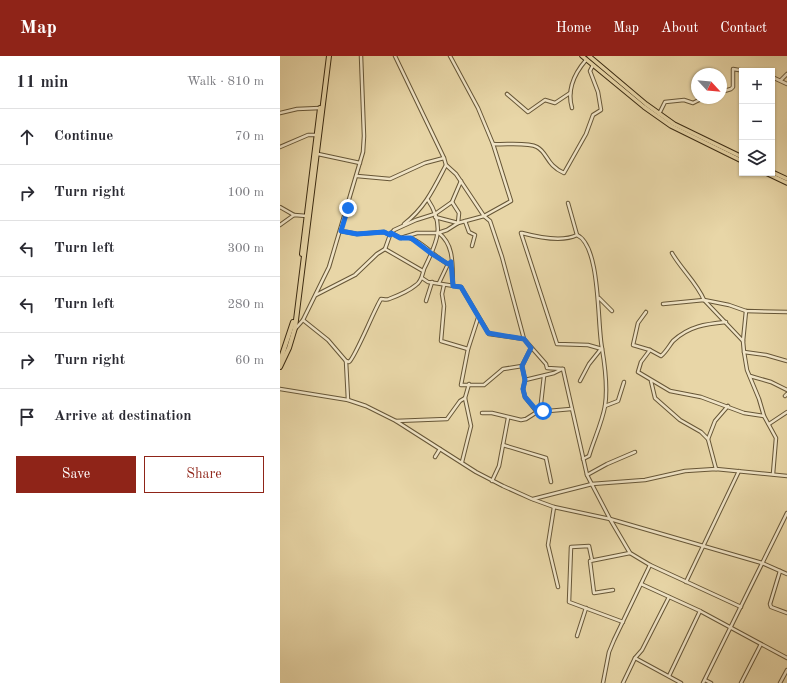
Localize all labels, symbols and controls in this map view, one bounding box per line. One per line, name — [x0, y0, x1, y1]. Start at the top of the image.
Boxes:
text: Map — [20, 19, 57, 38]
text: Home — [556, 21, 591, 35]
text: Map — [613, 21, 639, 35]
text: About — [661, 21, 698, 35]
text: Contact — [720, 21, 767, 35]
north arrow — [691, 68, 727, 104]
map controls — [739, 68, 775, 176]
button: + — [739, 68, 775, 104]
text: 11 min — [16, 74, 69, 91]
text: Walk · 810 m — [187, 75, 264, 88]
button: − — [739, 104, 775, 140]
icon: ahead — [16, 126, 38, 148]
text: Continue — [54, 129, 113, 144]
text: 70 m — [235, 130, 264, 143]
button: layers — [739, 140, 775, 176]
icon: right — [16, 182, 38, 204]
text: Turn right — [54, 185, 125, 200]
text: 100 m — [227, 186, 264, 199]
route end — [339, 199, 357, 217]
icon: left — [16, 238, 38, 260]
text: Turn left — [54, 241, 114, 256]
text: 300 m — [227, 242, 264, 255]
icon: left — [16, 294, 38, 316]
text: Turn left — [54, 297, 114, 312]
text: 280 m — [227, 298, 264, 311]
icon: right — [16, 350, 38, 372]
text: Turn right — [54, 353, 125, 368]
text: 60 m — [235, 354, 264, 367]
route start — [534, 402, 552, 420]
icon: arrive — [16, 406, 38, 428]
text: Arrive at destination — [54, 409, 192, 424]
button: Save — [16, 456, 136, 493]
button: Share — [144, 456, 264, 493]

